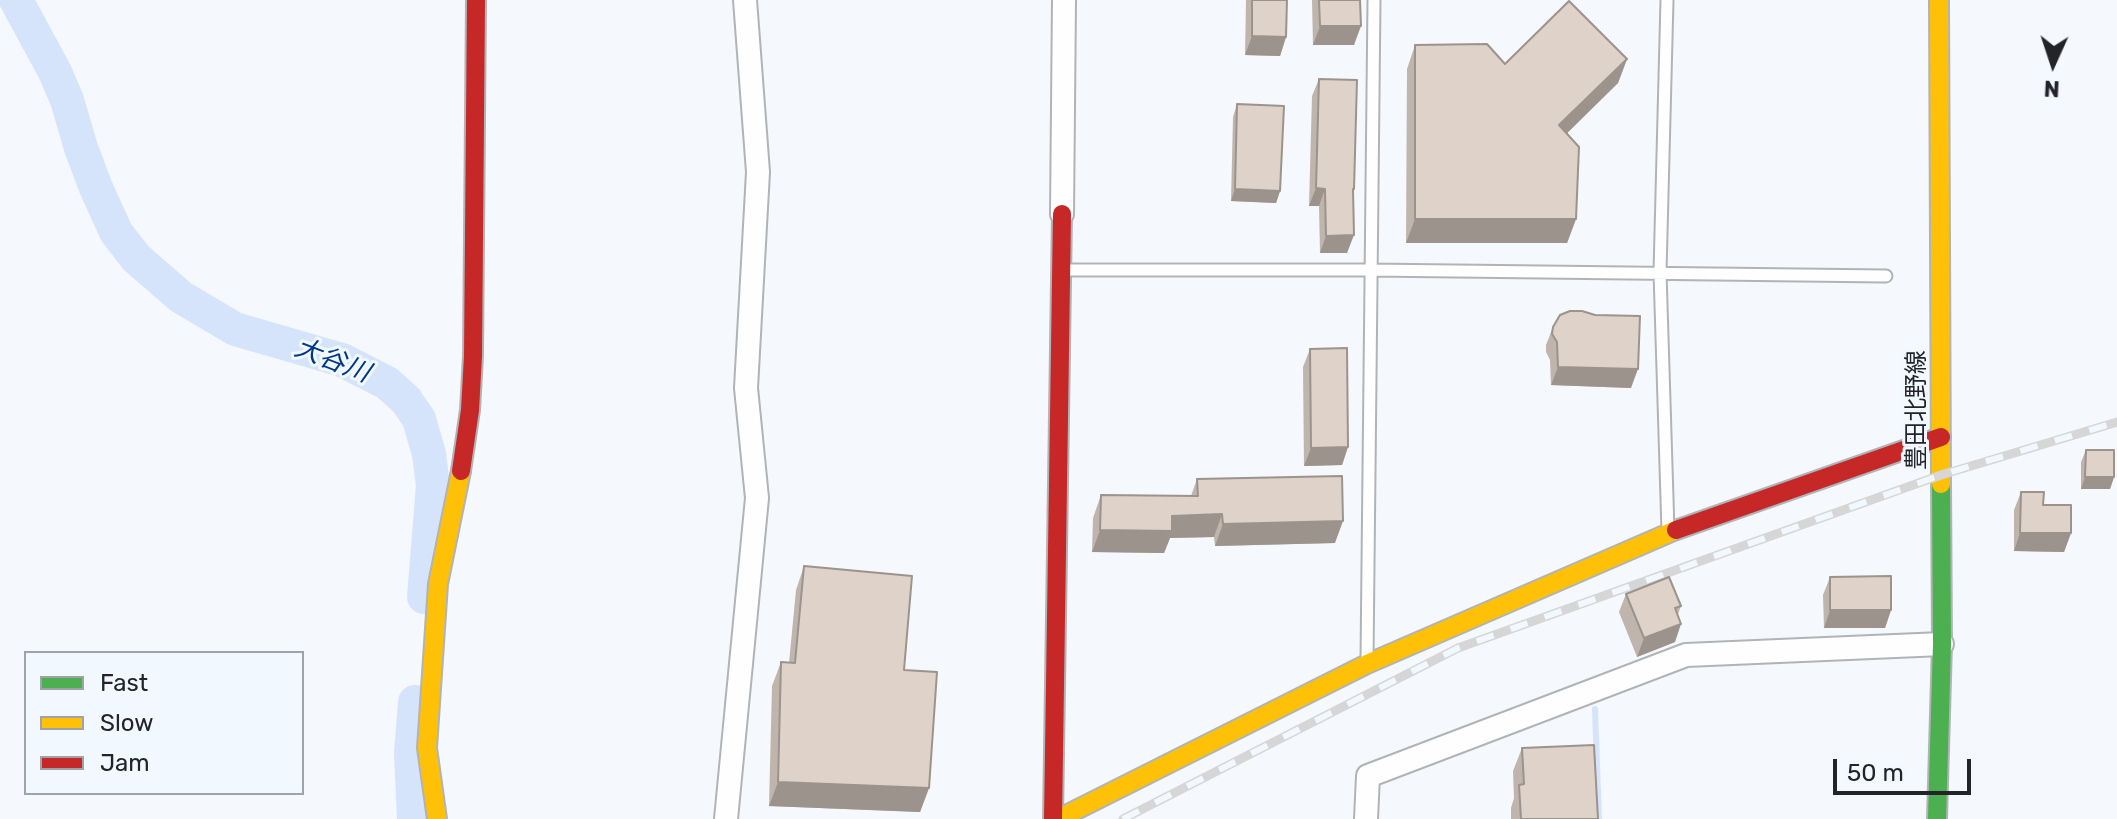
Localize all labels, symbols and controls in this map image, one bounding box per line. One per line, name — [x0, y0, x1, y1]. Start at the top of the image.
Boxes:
north arrow — [2013, 24, 2093, 104]
text: N — [2043, 75, 2060, 102]
water label: 大谷川 — [290, 332, 374, 390]
street label: 豊田北野線 — [1903, 350, 1931, 470]
legend — [24, 651, 304, 795]
text: Fast — [100, 669, 148, 697]
text: Slow — [100, 709, 153, 737]
scale bar — [1837, 743, 1975, 793]
text: Jam — [100, 749, 150, 777]
text: 50 m — [1847, 759, 1904, 787]

